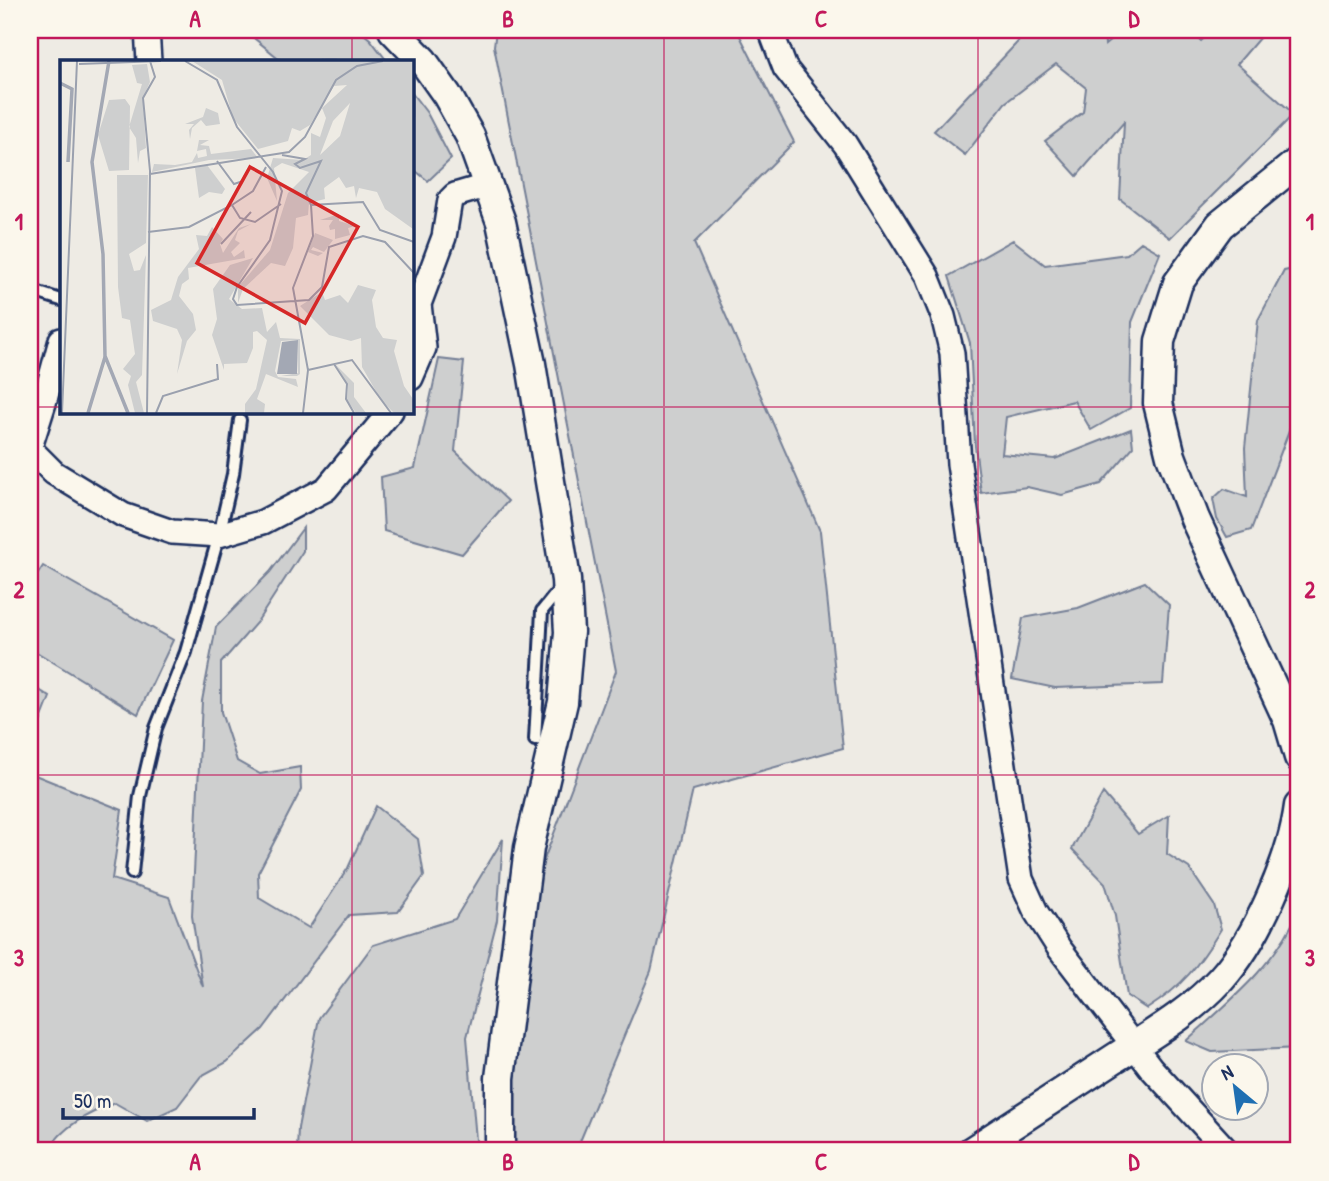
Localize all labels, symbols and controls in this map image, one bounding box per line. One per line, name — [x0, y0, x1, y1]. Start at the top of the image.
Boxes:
text: A — [189, 3, 201, 34]
text: B — [502, 3, 514, 34]
text: C — [815, 3, 827, 34]
text: D — [1129, 3, 1141, 34]
inset map — [60, 60, 413, 413]
text: 1 — [15, 206, 23, 237]
text: 1 — [1306, 206, 1314, 237]
text: 2 — [14, 574, 25, 605]
text: 2 — [1305, 574, 1316, 605]
text: 3 — [14, 942, 24, 973]
text: 3 — [1305, 942, 1315, 973]
north arrow — [1200, 1052, 1270, 1122]
text: N — [1216, 1058, 1237, 1086]
scale bar — [63, 1076, 254, 1120]
text: 50 m — [74, 1086, 111, 1115]
text: A — [189, 1146, 201, 1177]
text: B — [502, 1146, 514, 1177]
text: C — [815, 1146, 827, 1177]
text: D — [1129, 1146, 1141, 1177]

